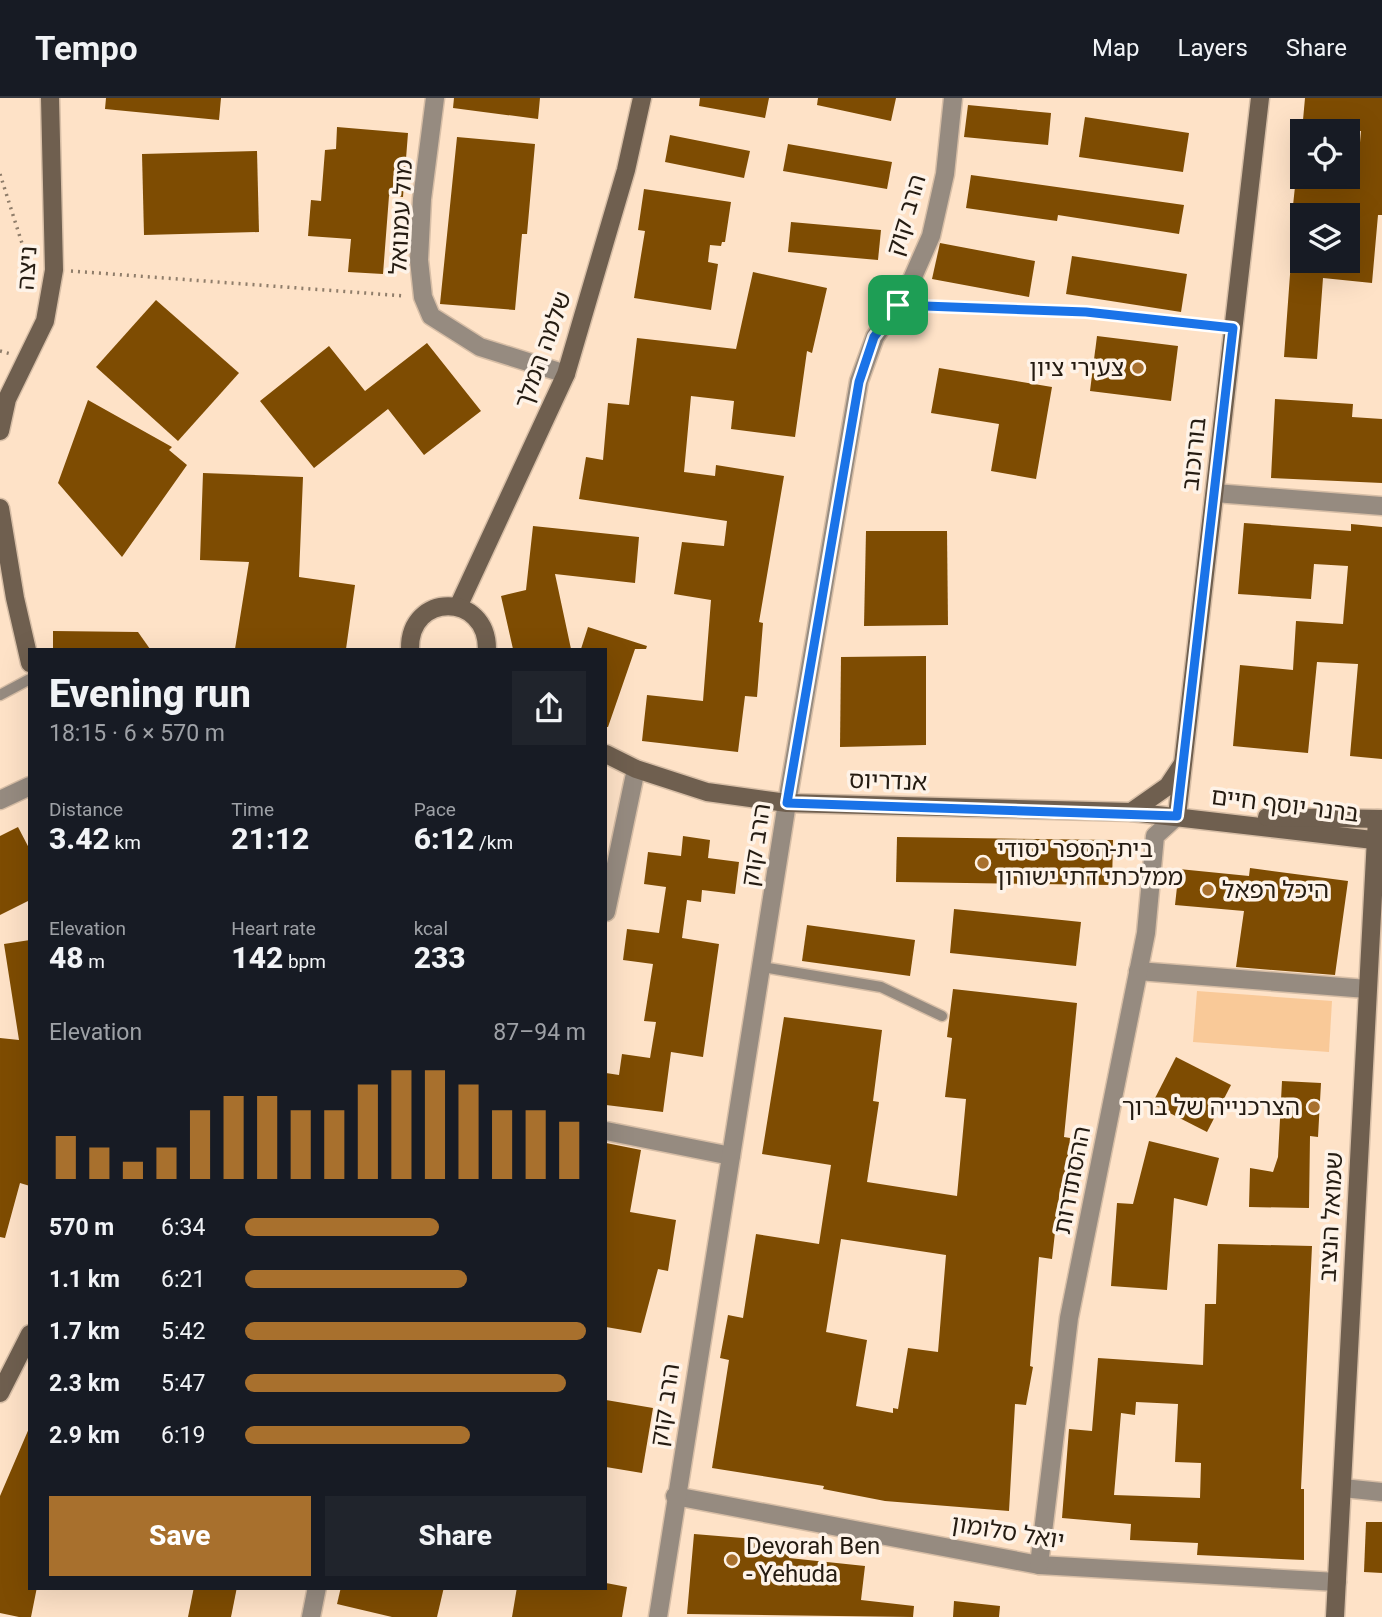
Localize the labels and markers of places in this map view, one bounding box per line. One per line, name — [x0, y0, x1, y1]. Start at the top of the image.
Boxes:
pin — [868, 275, 928, 335]
place label: צעירי ציון — [1029, 354, 1124, 382]
marker: צעירי ציון — [1130, 360, 1146, 376]
place label: בית-הספר יסודי ממלכתי דתי ישורון — [997, 835, 1183, 891]
marker: בית-הספר יסודי ממלכתי דתי ישורון — [975, 855, 991, 871]
place label: היכל רפאל — [1222, 876, 1329, 904]
marker: היכל רפאל — [1200, 882, 1216, 898]
place label: הצרכנייה של ברוך — [1122, 1093, 1300, 1121]
marker: הצרכנייה של ברוך — [1306, 1099, 1322, 1115]
place label: Devorah Ben - Yehuda — [746, 1532, 880, 1588]
marker: Devorah Ben - Yehuda — [724, 1552, 740, 1568]

